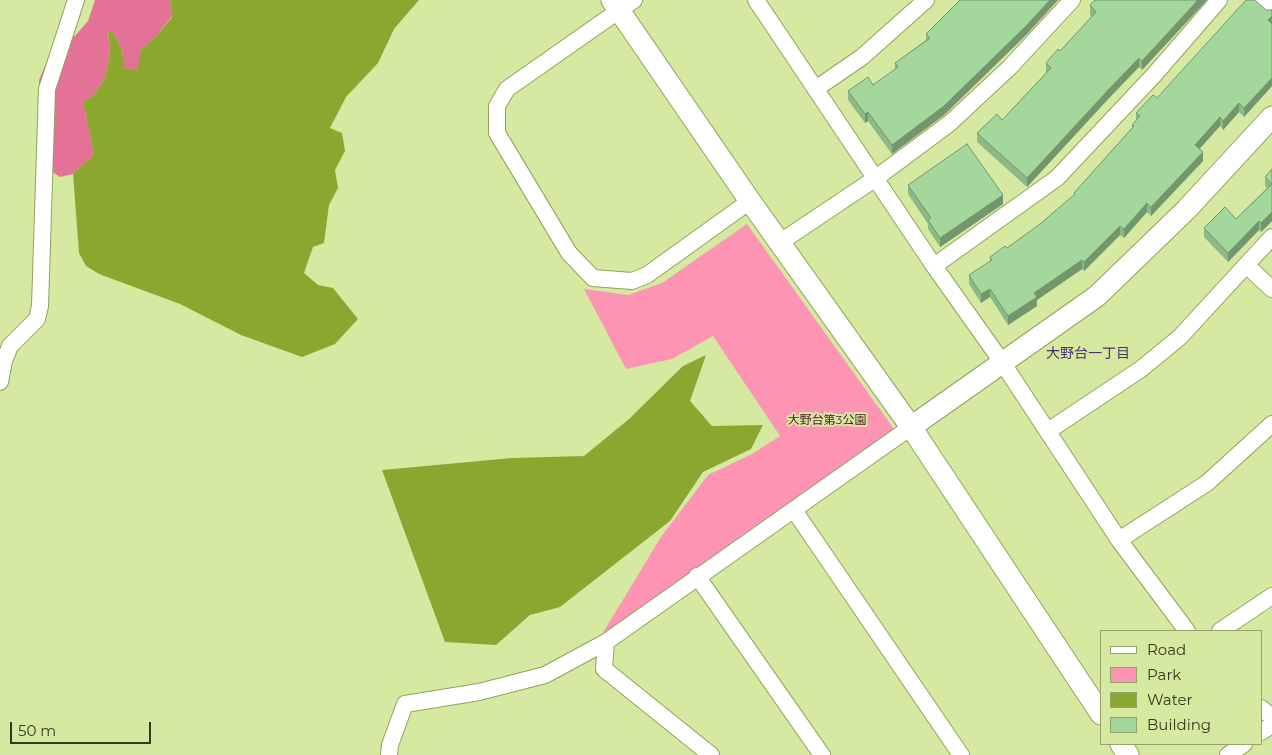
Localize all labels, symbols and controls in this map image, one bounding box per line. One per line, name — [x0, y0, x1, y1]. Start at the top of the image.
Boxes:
district label: 大野台一丁目 — [1046, 346, 1130, 362]
park label: 大野台第3公園 — [788, 413, 866, 427]
legend — [1100, 630, 1262, 745]
text: Road — [1147, 640, 1186, 659]
text: Park — [1147, 665, 1181, 684]
text: Water — [1147, 690, 1193, 709]
scale bar — [12, 712, 154, 744]
text: Building — [1147, 715, 1211, 734]
text: 50 m — [18, 721, 56, 740]

